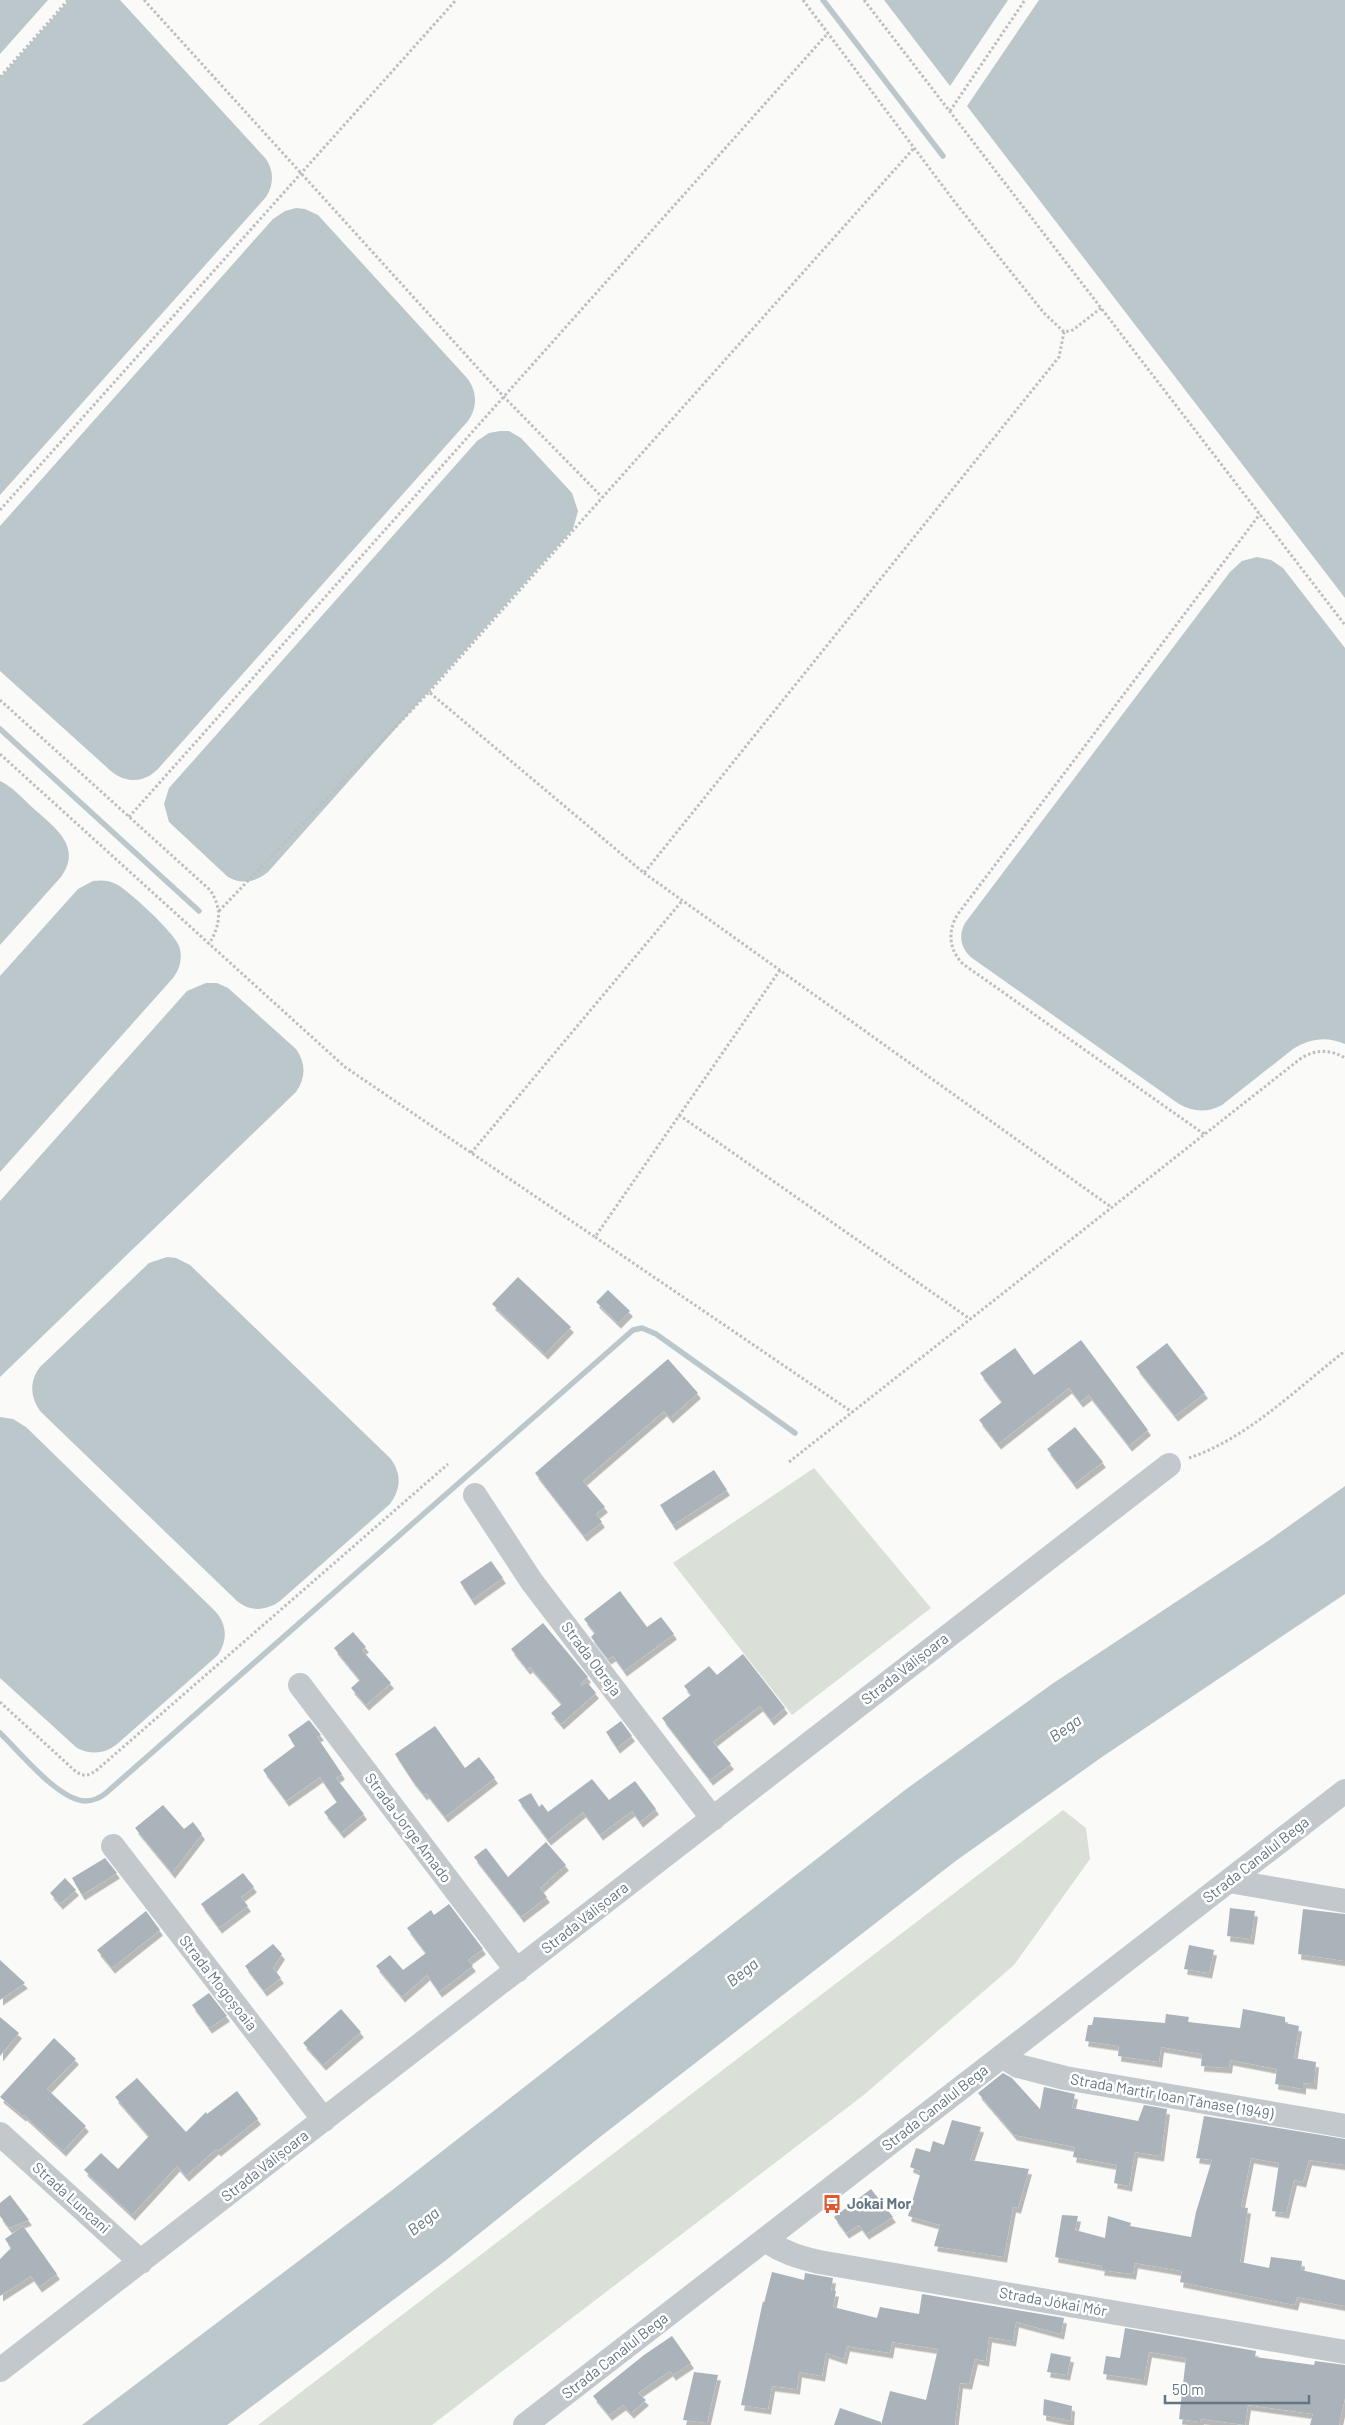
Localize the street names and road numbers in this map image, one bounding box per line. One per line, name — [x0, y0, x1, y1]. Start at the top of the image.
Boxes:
street label: Strada Obreja — [558, 1618, 626, 1699]
street label: Strada Vălișoara — [857, 1629, 951, 1708]
street label: Strada Jorge Amado — [362, 1769, 456, 1886]
street label: Strada Canalul Bega — [1199, 1812, 1312, 1906]
street label: Strada Vălișoara — [537, 1878, 631, 1957]
street label: Strada Mogoșoaia — [176, 1931, 262, 2034]
street label: Strada Canalul Bega — [878, 2060, 991, 2154]
street label: Strada Martir Ioan Tănase (1949) — [1069, 2069, 1275, 2123]
street label: Strada Vălișoara — [217, 2126, 311, 2205]
street label: Strada Luncani — [29, 2158, 114, 2237]
street label: Strada Jókai Mór — [998, 2283, 1109, 2319]
street label: Strada Canalul Bega — [558, 2308, 671, 2402]

